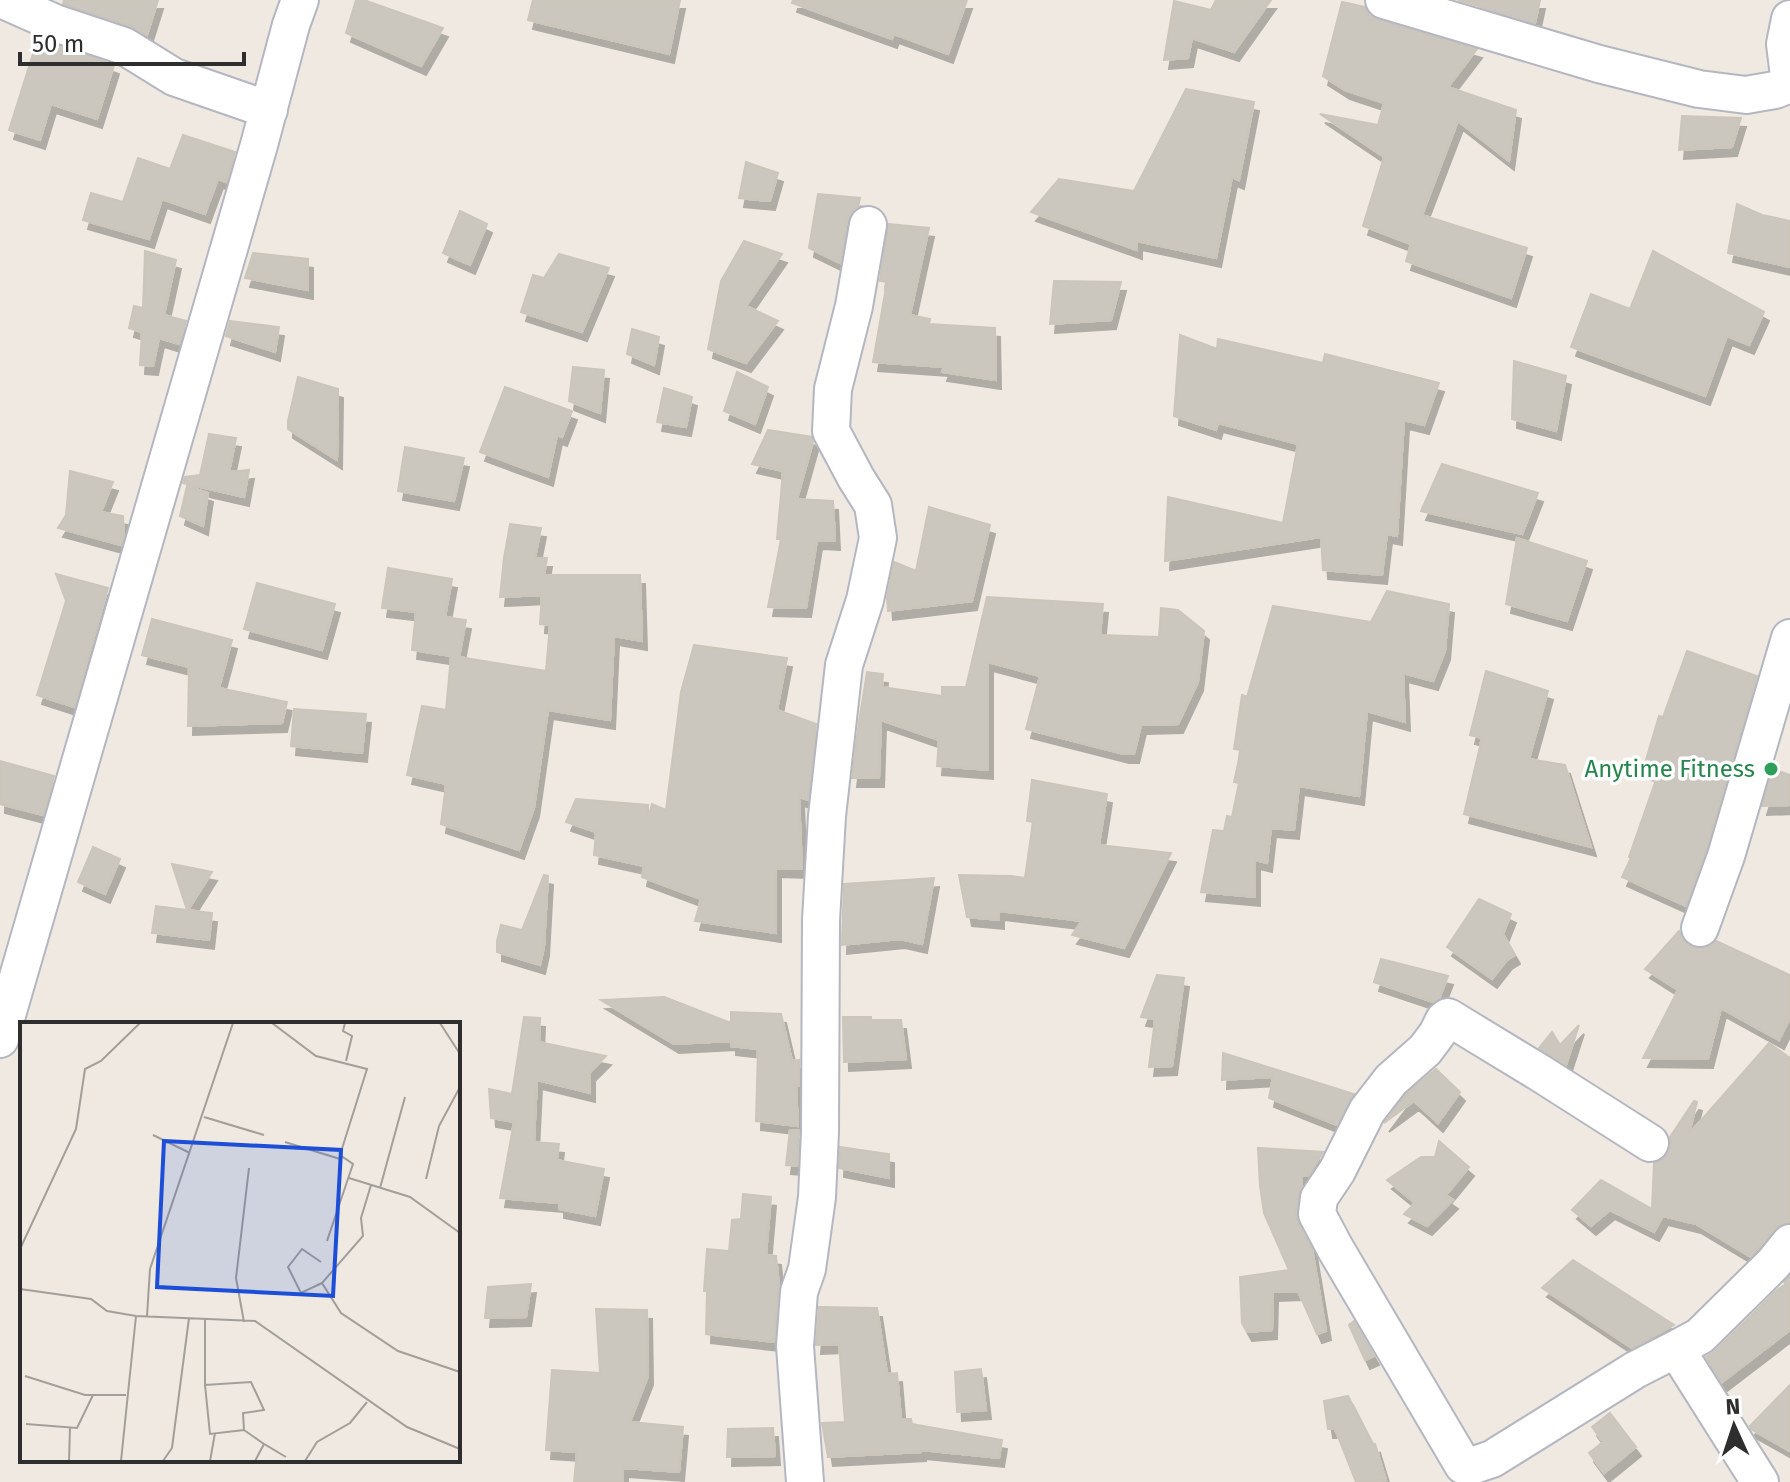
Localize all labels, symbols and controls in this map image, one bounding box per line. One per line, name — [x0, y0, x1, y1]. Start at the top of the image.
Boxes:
scale bar — [20, 16, 244, 66]
text: 50 m — [32, 30, 84, 58]
place label: Anytime Fitness — [1584, 755, 1755, 783]
marker: Anytime Fitness — [1762, 760, 1780, 778]
inset map — [20, 1022, 460, 1462]
north arrow — [1694, 1386, 1774, 1466]
text: N — [1725, 1393, 1741, 1420]

